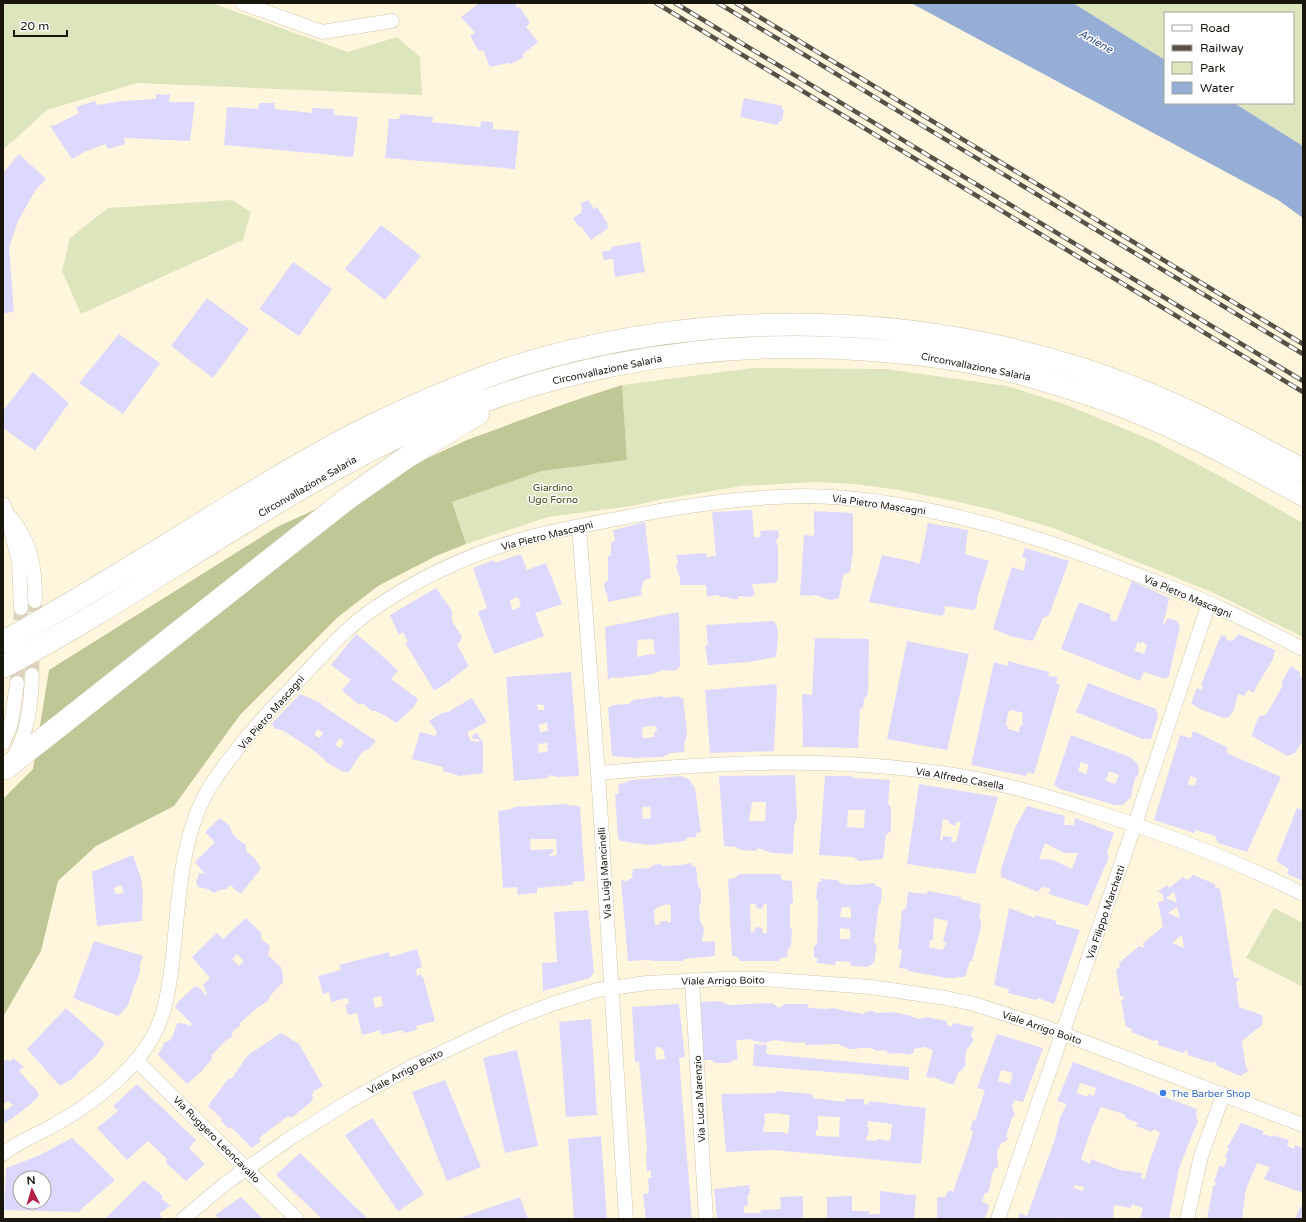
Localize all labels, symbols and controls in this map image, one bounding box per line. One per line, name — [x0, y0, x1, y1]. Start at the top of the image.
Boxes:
scale bar — [14, 12, 67, 38]
legend — [1164, 12, 1294, 104]
text: 20 m — [20, 19, 49, 33]
text: Road — [1200, 21, 1230, 35]
water label: Aniene — [1077, 27, 1116, 56]
text: Railway — [1200, 41, 1244, 55]
text: Park — [1200, 61, 1226, 75]
text: Water — [1200, 81, 1235, 95]
street label: Circonvallazione Salaria — [920, 350, 1032, 384]
street label: Circonvallazione Salaria — [551, 352, 663, 387]
street label: Circonvallazione Salaria — [256, 454, 359, 520]
park label: Giardino Ugo Forno — [528, 482, 578, 506]
street label: Via Pietro Mascagni — [831, 492, 926, 518]
street label: Via Pietro Mascagni — [500, 519, 595, 553]
street label: Via Pietro Mascagni — [1142, 573, 1233, 621]
street label: Via Pietro Mascagni — [236, 673, 307, 752]
street label: Via Alfredo Casella — [915, 765, 1005, 793]
street label: Via Luigi Mancinelli — [596, 827, 614, 919]
street label: Via Filippo Marchetti — [1084, 864, 1128, 961]
street label: Viale Arrigo Boito — [681, 974, 765, 988]
street label: Viale Arrigo Boito — [1000, 1009, 1083, 1047]
street label: Viale Arrigo Boito — [366, 1047, 445, 1097]
street label: Via Luca Marenzio — [692, 1055, 708, 1143]
marker: The Barber Shop — [1158, 1088, 1168, 1098]
place label: The Barber Shop — [1171, 1088, 1251, 1100]
street label: Via Ruggero Leoncavallo — [170, 1094, 262, 1186]
north arrow — [12, 1170, 52, 1210]
text: N — [26, 1174, 36, 1187]

